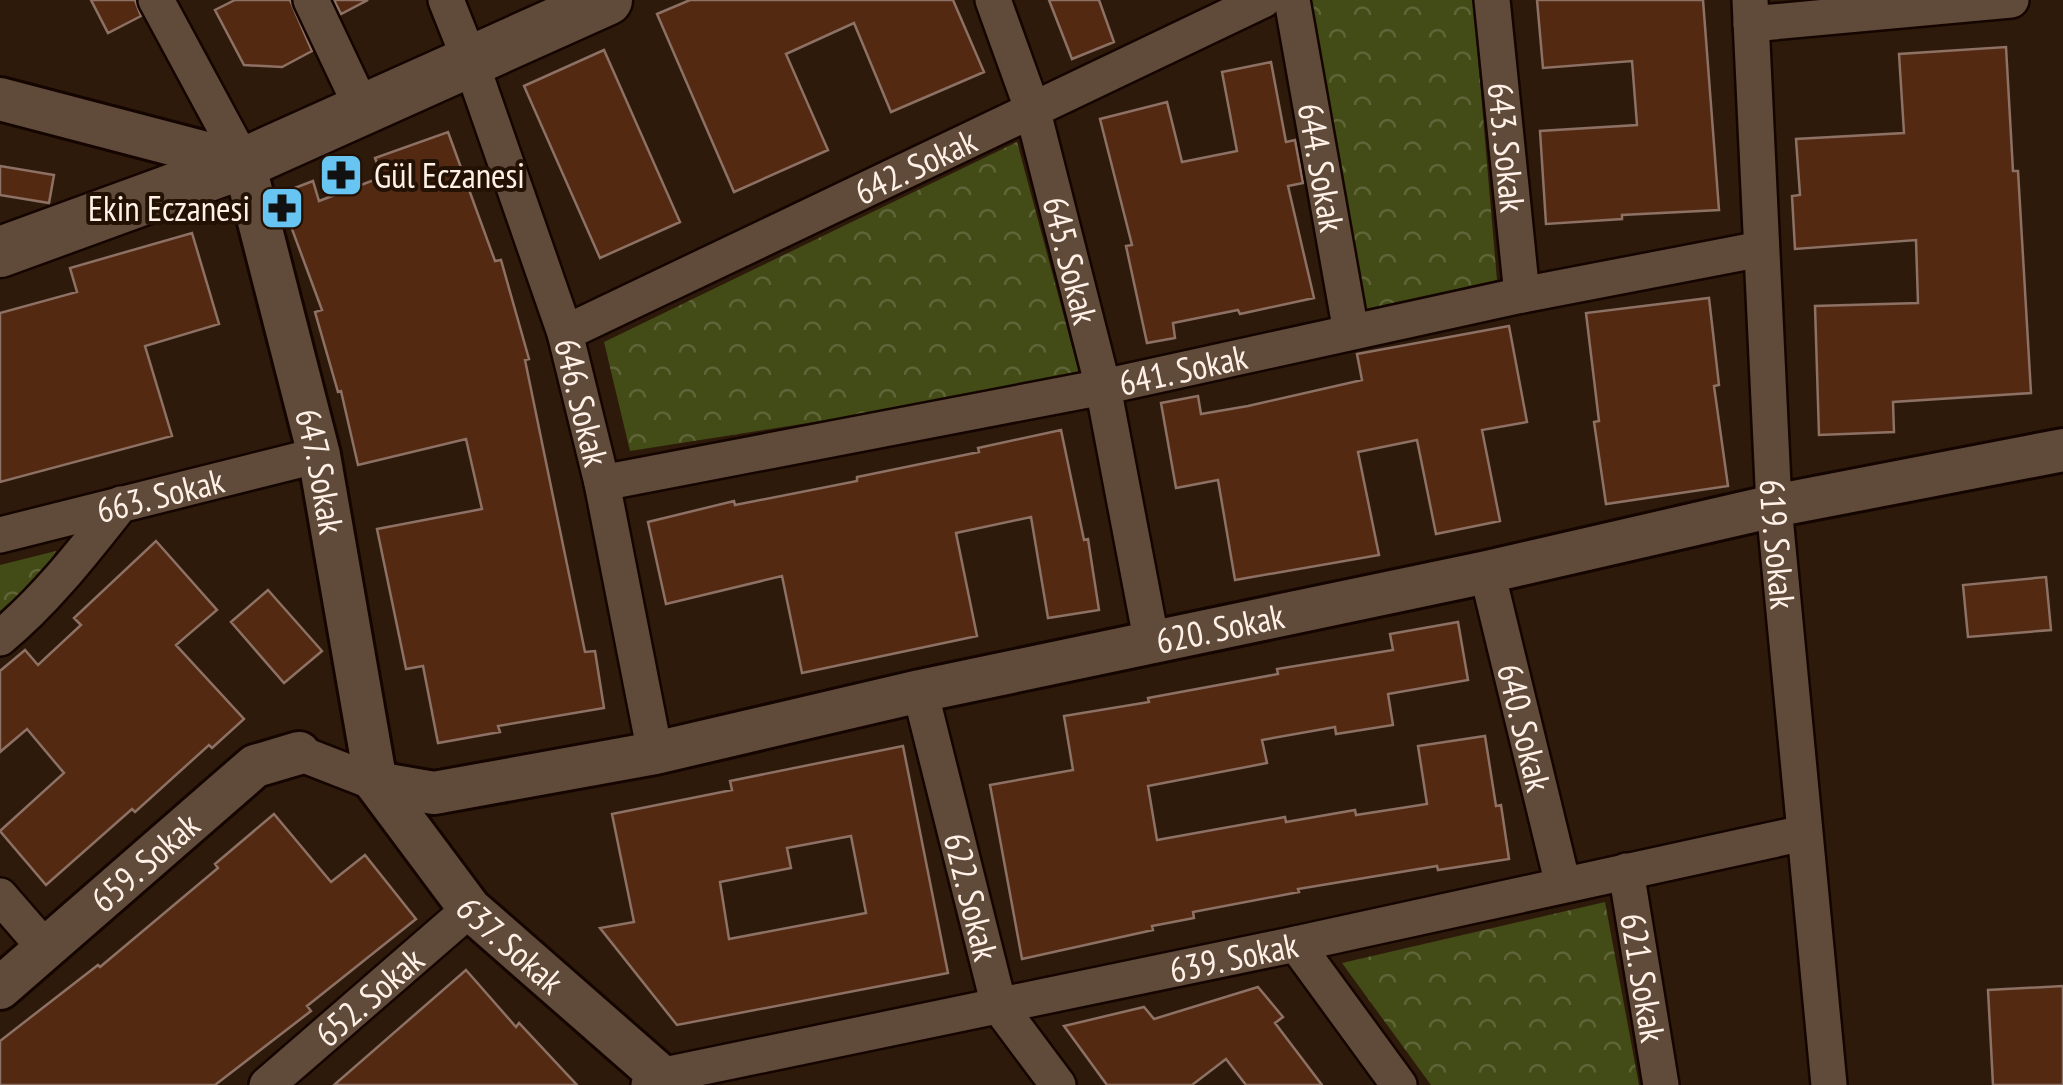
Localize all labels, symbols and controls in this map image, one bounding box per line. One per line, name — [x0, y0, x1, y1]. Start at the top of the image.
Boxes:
street label: 643. Sokak — [1478, 80, 1536, 215]
street label: 644. Sokak — [1288, 99, 1356, 236]
street label: 642. Sokak — [847, 117, 984, 215]
pharmacy icon: Gül Eczanesi — [318, 152, 364, 198]
place label: Gül Eczanesi — [374, 152, 525, 198]
place label: Ekin Eczanesi — [88, 185, 250, 231]
pharmacy icon: Ekin Eczanesi — [259, 185, 305, 231]
street label: 645. Sokak — [1032, 192, 1109, 329]
street label: 641. Sokak — [1115, 333, 1252, 406]
street label: 646. Sokak — [544, 334, 620, 471]
street label: 647. Sokak — [285, 404, 355, 538]
street label: 663. Sokak — [91, 457, 229, 533]
street label: 619. Sokak — [1750, 478, 1807, 612]
street label: 620. Sokak — [1152, 592, 1289, 664]
street label: 640. Sokak — [1487, 659, 1563, 796]
street label: 659. Sokak — [81, 802, 209, 922]
street label: 622. Sokak — [933, 828, 1010, 966]
street label: 637. Sokak — [446, 888, 574, 1004]
street label: 621. Sokak — [1610, 910, 1677, 1046]
street label: 639. Sokak — [1165, 921, 1302, 993]
street label: 652. Sokak — [305, 936, 433, 1057]

